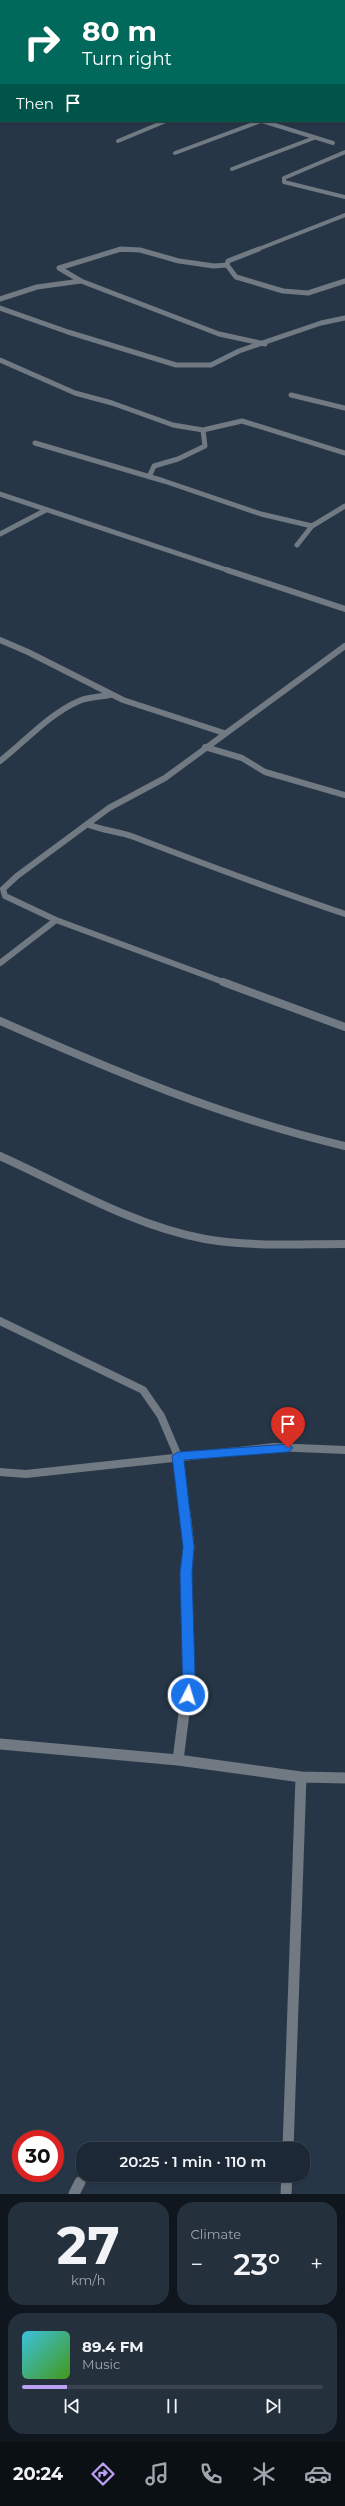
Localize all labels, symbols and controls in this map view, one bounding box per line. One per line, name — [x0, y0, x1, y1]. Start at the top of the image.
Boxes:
text: 80 m — [82, 14, 157, 48]
icon: right — [16, 16, 68, 68]
text: Turn right — [82, 48, 172, 70]
icon: arrive — [62, 92, 84, 114]
text: Then — [16, 94, 54, 113]
pin — [271, 1407, 305, 1448]
icon: arrive — [277, 1413, 299, 1435]
position arrow — [167, 1674, 209, 1716]
speed limit sign: 30 — [12, 2130, 64, 2182]
text: 20:25 · 1 min · 110 m — [120, 2152, 266, 2171]
text: 27 — [57, 2214, 120, 2277]
text: Climate — [191, 2226, 241, 2242]
text: 23° — [233, 2246, 280, 2283]
text: − — [191, 2251, 203, 2278]
text: + — [310, 2251, 323, 2278]
text: km/h — [71, 2272, 106, 2288]
text: 89.4 FM — [82, 2337, 144, 2356]
text: Music — [82, 2356, 120, 2372]
icon: previous — [61, 2395, 83, 2417]
icon: pause — [161, 2395, 183, 2417]
icon: next — [262, 2395, 284, 2417]
icon: directions — [89, 2460, 117, 2488]
icon: music — [143, 2460, 171, 2488]
icon: phone — [197, 2460, 225, 2488]
icon: climate — [250, 2460, 278, 2488]
icon: car — [304, 2460, 332, 2488]
text: 20:24 — [13, 2463, 63, 2485]

